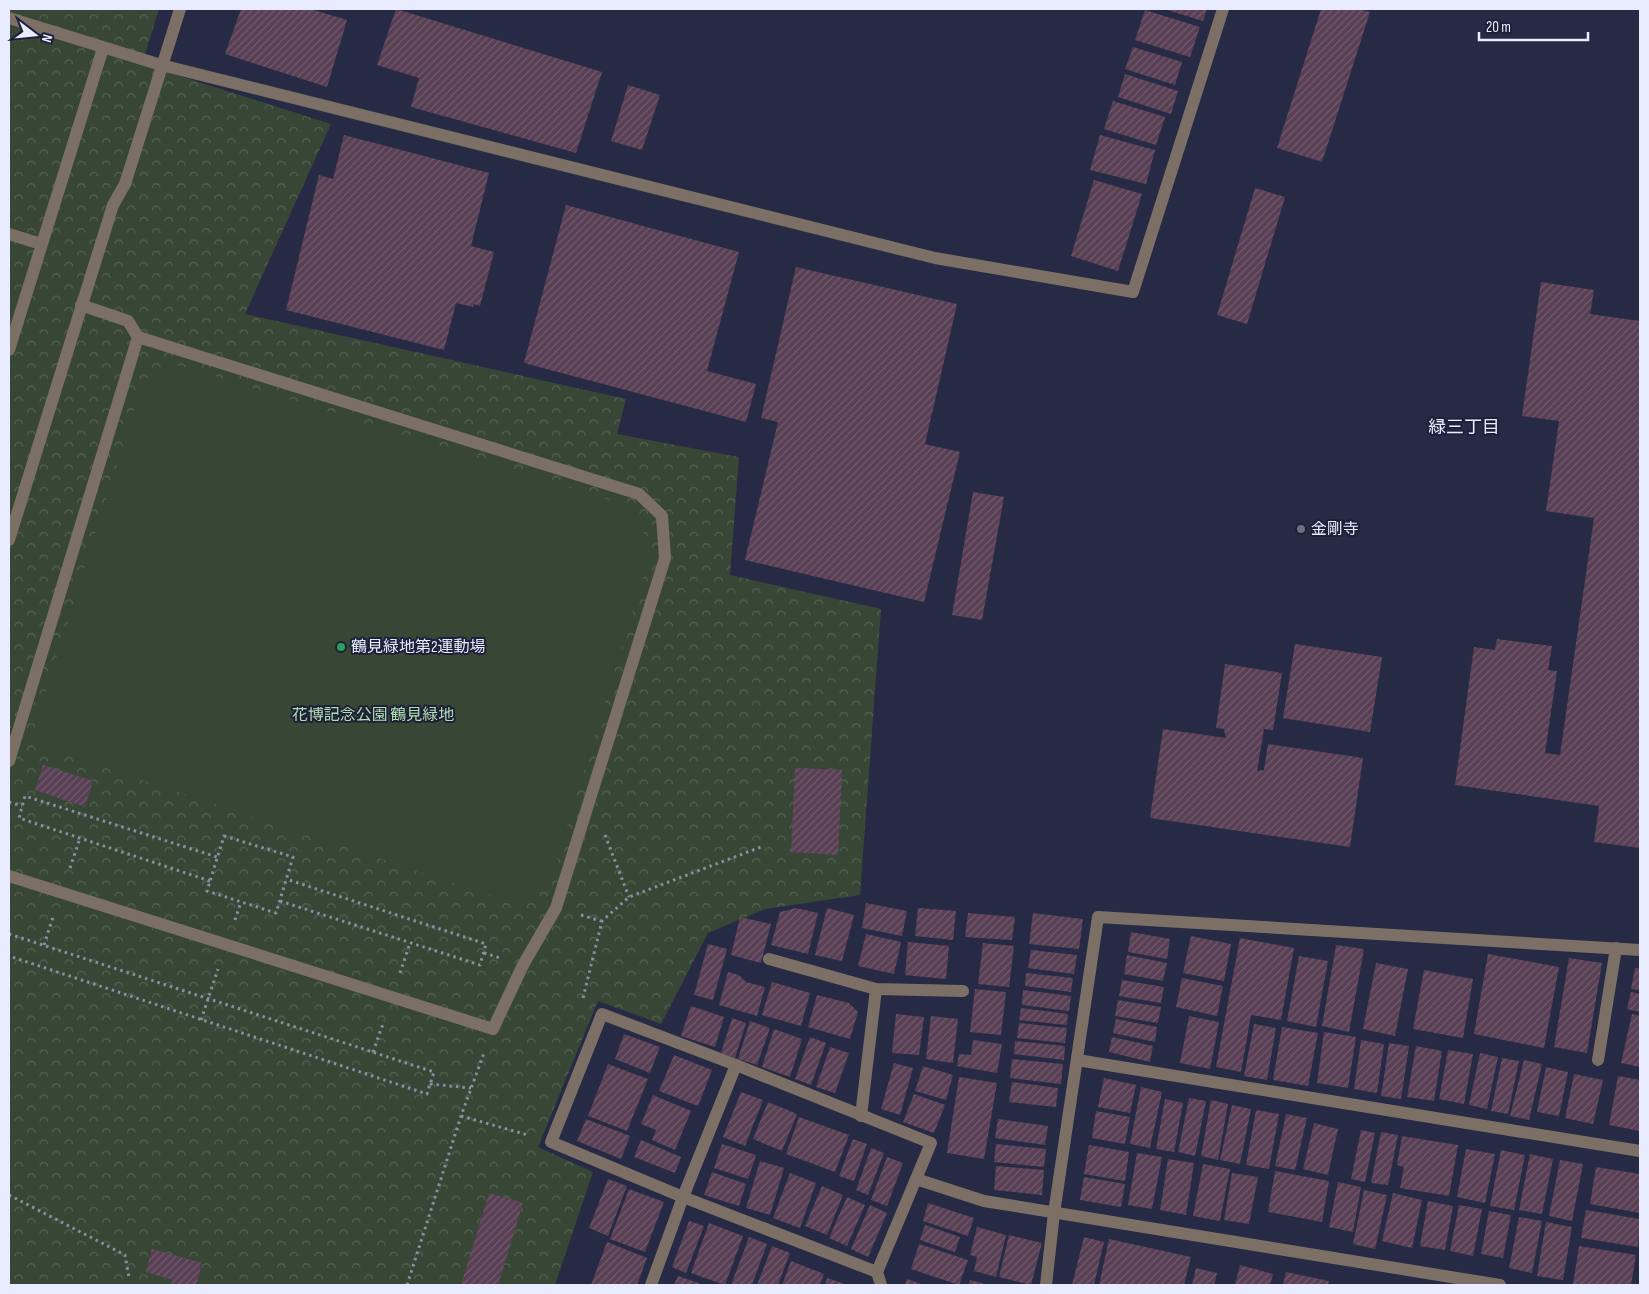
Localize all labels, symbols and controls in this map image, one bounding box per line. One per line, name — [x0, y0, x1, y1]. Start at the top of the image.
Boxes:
north arrow — [10, 10, 60, 60]
scale bar — [1479, 10, 1588, 42]
text: 20 m — [1486, 18, 1511, 37]
text: N — [38, 33, 56, 44]
district label: 緑三丁目 — [1428, 417, 1500, 438]
place label: 金剛寺 — [1311, 520, 1359, 539]
marker: 金剛寺 — [1295, 523, 1307, 535]
place label: 鶴見緑地第2運動場 — [351, 638, 486, 657]
marker: 鶴見緑地第2運動場 — [335, 641, 347, 653]
park label: 花博記念公園 鶴見緑地 — [292, 706, 454, 725]

